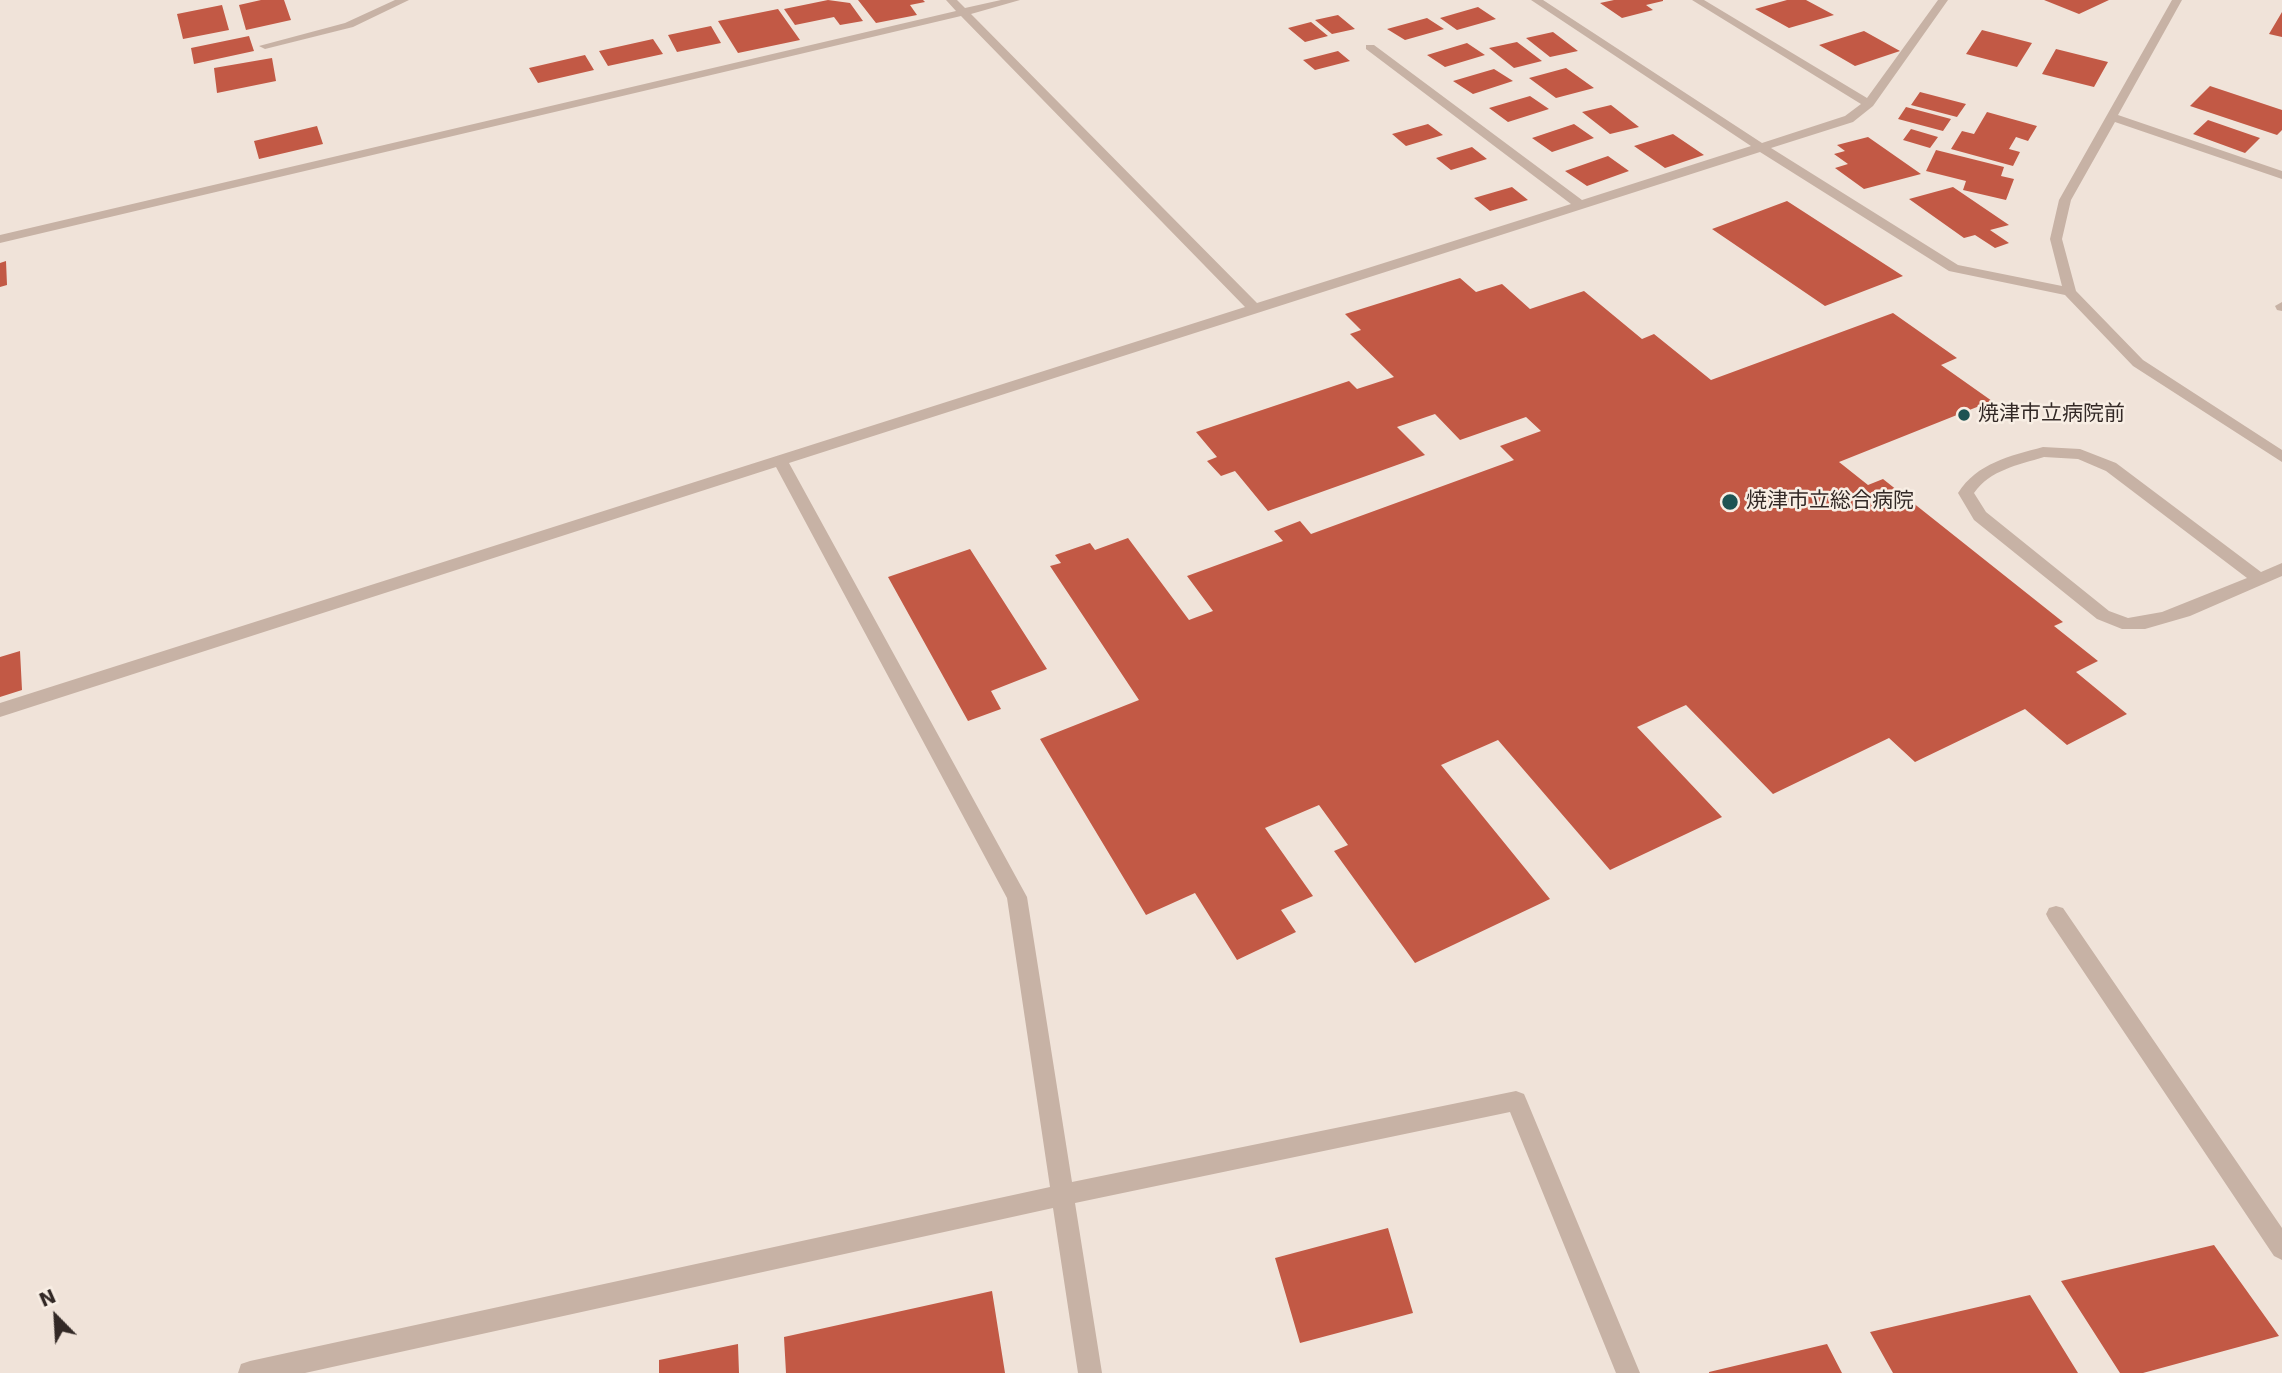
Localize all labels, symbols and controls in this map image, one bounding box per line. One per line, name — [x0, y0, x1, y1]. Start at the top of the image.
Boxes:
place label: 焼津市立病院前 — [1978, 402, 2125, 428]
marker: 焼津市立病院前 — [1956, 407, 1972, 423]
place label: 焼津市立総合病院 — [1746, 489, 1914, 515]
marker: 焼津市立総合病院 — [1720, 492, 1740, 512]
north arrow — [21, 1282, 91, 1352]
text: N — [36, 1285, 59, 1311]

